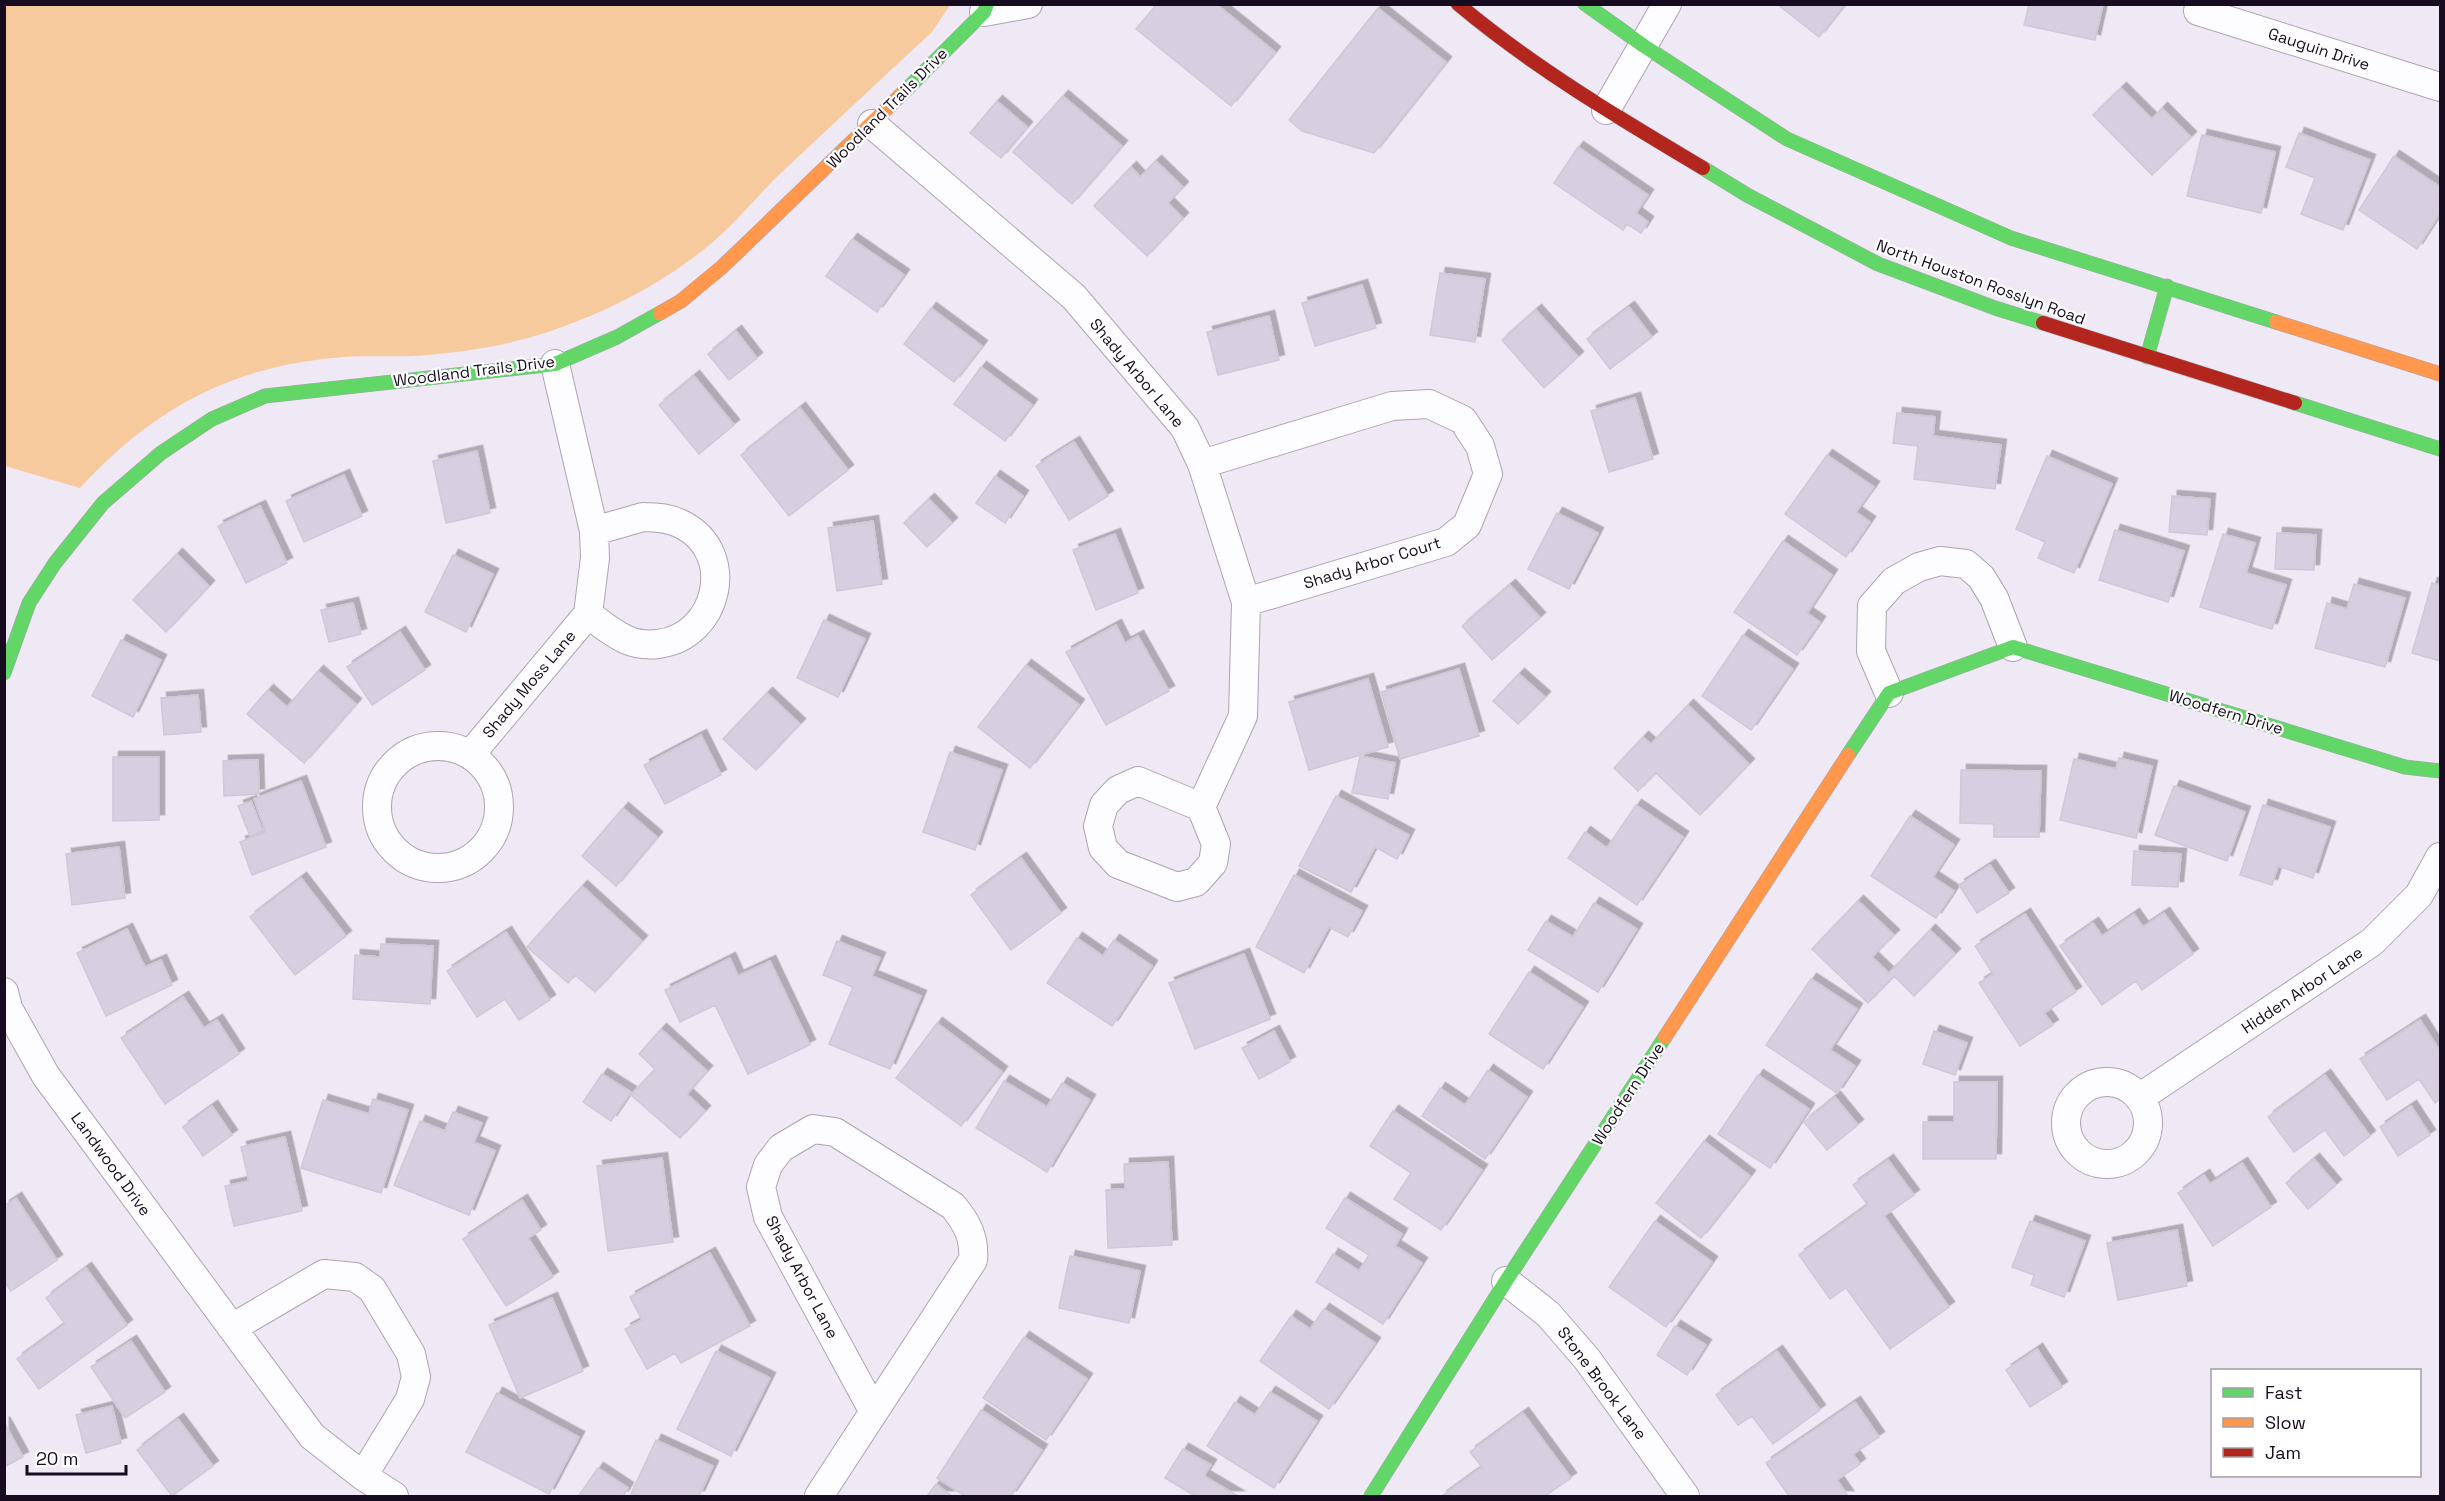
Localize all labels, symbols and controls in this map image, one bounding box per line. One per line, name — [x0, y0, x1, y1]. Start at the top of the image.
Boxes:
street label: Gauguin Drive — [2266, 23, 2372, 75]
street label: Woodland Trails Drive — [822, 43, 952, 173]
street label: North Houston Rosslyn Road — [1874, 234, 2088, 330]
street label: Shady Arbor Lane — [1085, 314, 1189, 432]
street label: Woodland Trails Drive — [392, 351, 556, 391]
street label: Shady Arbor Court — [1301, 532, 1443, 594]
street label: Shady Moss Lane — [478, 626, 580, 742]
street label: Woodfern Drive — [2166, 685, 2286, 739]
street label: Hidden Arbor Lane — [2237, 942, 2367, 1038]
street label: Woodfern Drive — [1587, 1039, 1669, 1149]
street label: Landwood Drive — [66, 1108, 156, 1220]
street label: Shady Arbor Lane — [761, 1212, 843, 1342]
street label: Stone Brook Lane — [1553, 1322, 1651, 1444]
legend — [2211, 1369, 2421, 1477]
text: Fast — [2265, 1381, 2302, 1404]
text: Slow — [2265, 1411, 2306, 1434]
scale bar — [27, 1438, 126, 1476]
text: Jam — [2265, 1441, 2301, 1464]
text: 20 m — [36, 1447, 79, 1470]

